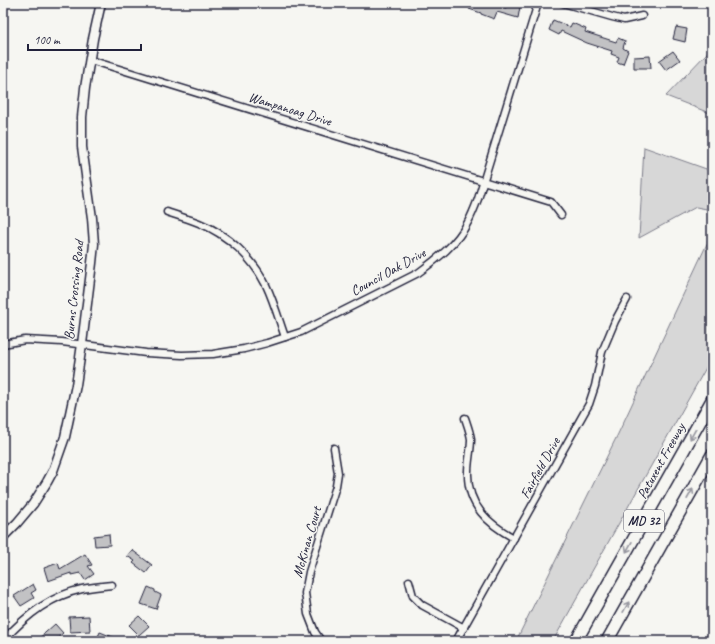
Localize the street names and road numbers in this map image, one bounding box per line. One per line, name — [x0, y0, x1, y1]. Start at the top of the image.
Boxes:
street label: Wampanoag Drive — [247, 88, 335, 130]
street label: Burns Crossing Road — [60, 237, 88, 340]
street label: Council Oak Drive — [348, 244, 430, 300]
street label: Patuxent Freeway — [633, 419, 689, 502]
street label: Fairfield Drive — [516, 433, 564, 501]
street label: McKinan Court — [289, 503, 326, 579]
road number: MD 32 — [624, 510, 664, 532]

